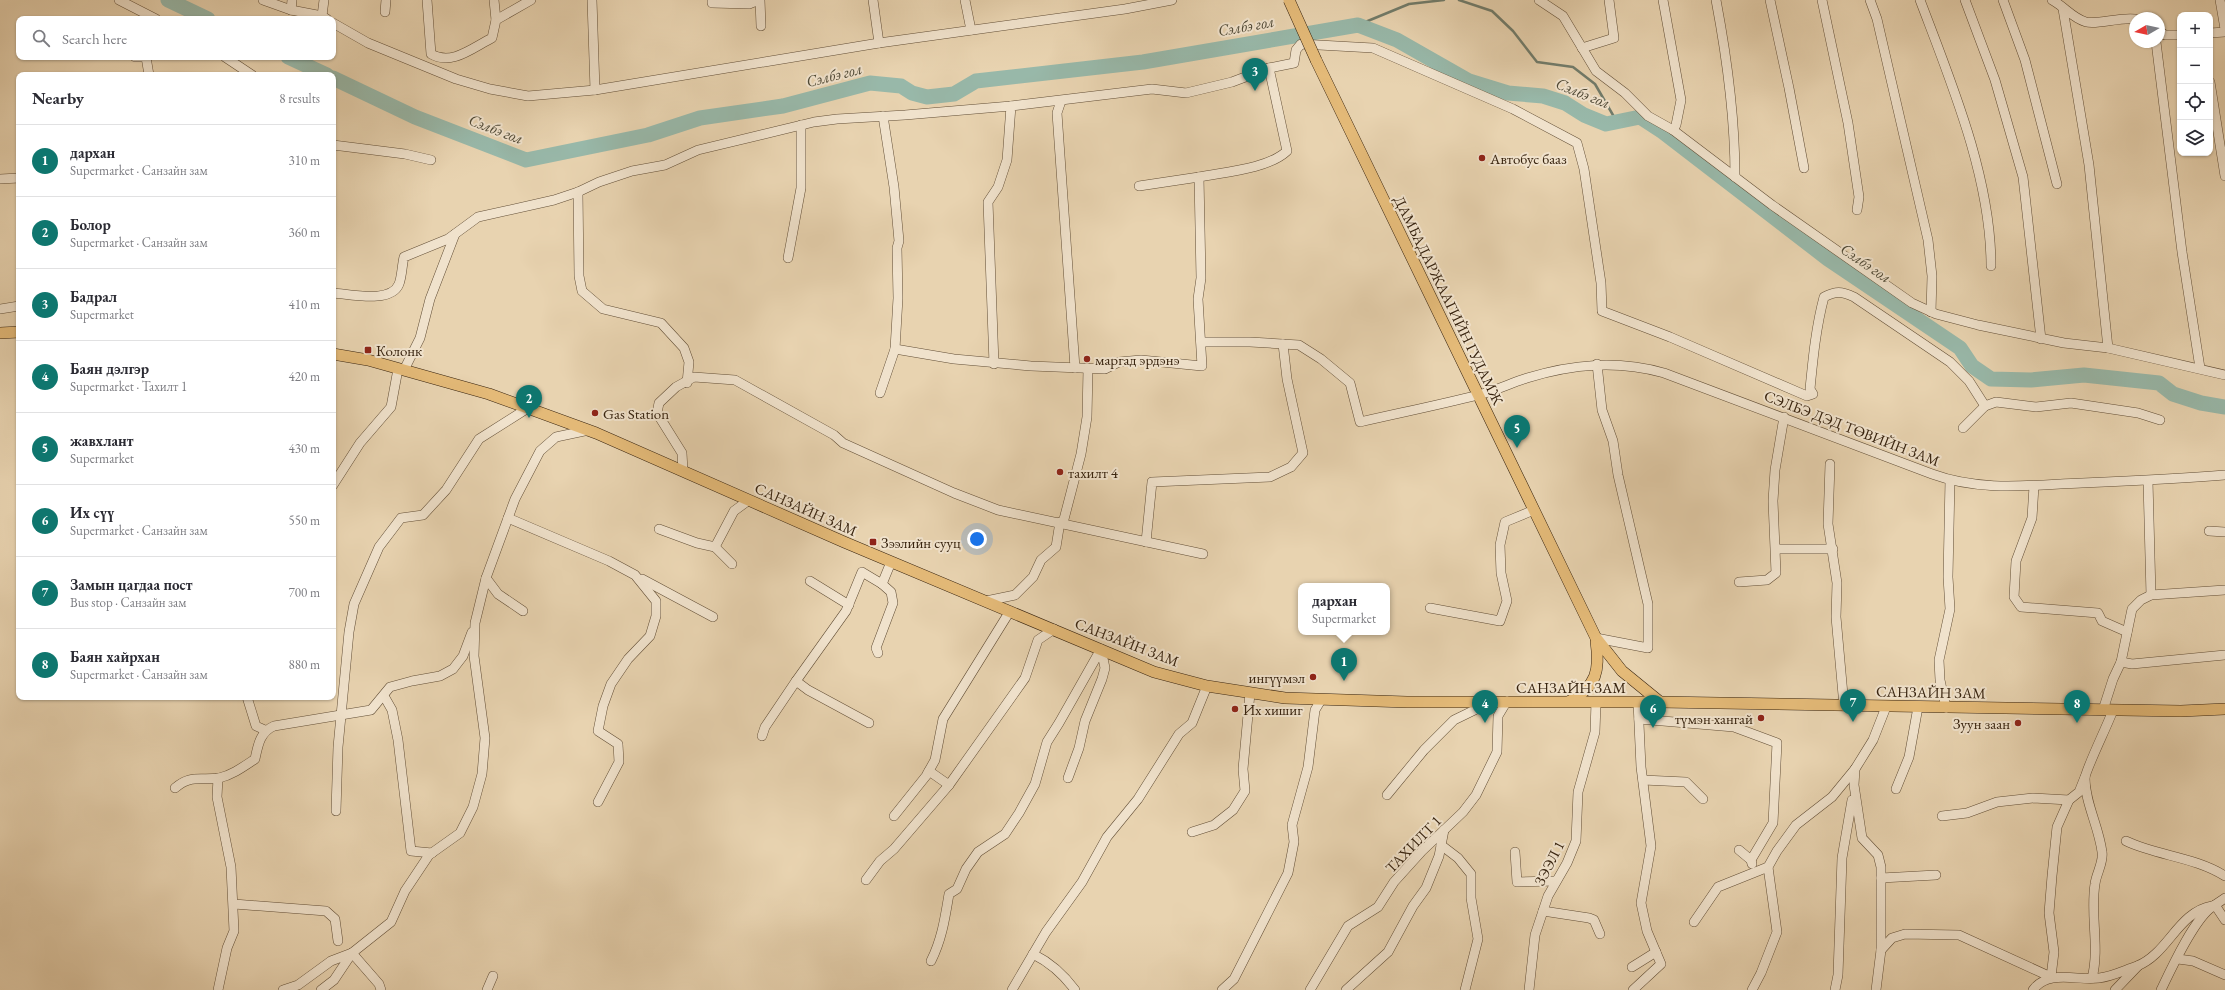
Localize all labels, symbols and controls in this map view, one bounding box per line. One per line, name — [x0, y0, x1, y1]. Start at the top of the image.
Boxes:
water label: Сэлбэ гол — [1216, 11, 1276, 41]
north arrow — [2129, 12, 2165, 48]
map controls — [2177, 12, 2213, 156]
button: + — [2177, 12, 2213, 48]
search box — [16, 16, 336, 60]
icon: search — [30, 27, 52, 49]
text: Search here — [62, 29, 127, 48]
button: − — [2177, 48, 2213, 84]
water label: Сэлбэ гол — [804, 58, 864, 92]
pin: 3 — [1242, 58, 1268, 91]
water label: Сэлбэ гол — [1553, 73, 1613, 113]
button: locate — [2177, 84, 2213, 120]
text: Nearby — [32, 87, 84, 109]
text: 8 results — [279, 90, 320, 107]
water label: Сэлбэ гол — [466, 109, 526, 149]
button: layers — [2177, 120, 2213, 156]
text: дархан — [70, 143, 115, 162]
place label: Автобус бааз — [1489, 149, 1567, 168]
text: 1 — [42, 152, 48, 169]
text: 310 m — [289, 152, 320, 169]
marker: Автобус бааз — [1477, 153, 1487, 163]
text: Supermarket · Санзайн зам — [70, 162, 208, 179]
street label: ДАМБАДАРЖААГИЙН ГУДАМЖ — [1390, 192, 1508, 408]
text: Болор — [70, 215, 111, 234]
text: 2 — [42, 224, 48, 241]
text: 360 m — [289, 224, 320, 241]
text: Supermarket · Санзайн зам — [70, 234, 208, 251]
water label: Сэлбэ гол — [1836, 238, 1896, 288]
text: Бадрал — [70, 287, 117, 306]
text: 3 — [42, 296, 48, 313]
text: 410 m — [289, 296, 320, 313]
text: Supermarket — [70, 306, 134, 323]
place label: Колонк — [376, 341, 422, 360]
marker: Колонк — [363, 345, 373, 355]
place label: маргад эрдэнэ — [1095, 350, 1180, 369]
marker: маргад эрдэнэ — [1082, 354, 1092, 364]
text: Баян дэлгэр — [70, 359, 149, 378]
text: 4 — [42, 368, 48, 385]
text: 420 m — [289, 368, 320, 385]
text: Supermarket · Тахилт 1 — [70, 378, 187, 395]
pin: 2 — [516, 385, 542, 418]
street label: СЭЛБЭ ДЭД ТӨВИЙН ЗАМ — [1761, 386, 1943, 470]
place label: Gas Station — [603, 404, 669, 423]
marker: Gas Station — [590, 408, 600, 418]
pin: 5 — [1504, 415, 1530, 448]
text: жавхлант — [70, 431, 133, 450]
text: 5 — [42, 440, 48, 457]
text: 430 m — [289, 440, 320, 457]
text: Supermarket — [70, 450, 134, 467]
place label: тахилт 4 — [1068, 463, 1119, 482]
marker: тахилт 4 — [1055, 467, 1065, 477]
street label: САНЗАЙН ЗАМ — [752, 478, 860, 540]
text: Их сүү — [70, 503, 114, 522]
text: 6 — [42, 512, 48, 529]
text: 550 m — [289, 512, 320, 529]
text: Supermarket · Санзайн зам — [70, 522, 208, 539]
your location — [967, 529, 987, 549]
place label: Зээлийн сууц — [881, 533, 961, 552]
marker: Зээлийн сууц — [868, 537, 878, 547]
text: Замын цагдаа пост — [70, 575, 193, 594]
popup — [1298, 583, 1390, 635]
text: 7 — [42, 584, 48, 601]
text: 700 m — [289, 584, 320, 601]
text: дархан — [1312, 591, 1357, 610]
text: Bus stop · Санзайн зам — [70, 594, 186, 611]
text: Supermarket — [1312, 610, 1376, 627]
street label: САНЗАЙН ЗАМ — [1072, 613, 1182, 671]
text: Баян хайрхан — [70, 647, 160, 666]
pin: 1 — [1331, 648, 1357, 681]
text: 8 — [42, 656, 48, 673]
text: 880 m — [289, 656, 320, 673]
text: Supermarket · Санзайн зам — [70, 666, 208, 683]
place label: ингүүмэл — [1248, 668, 1305, 687]
marker: ингүүмэл — [1308, 672, 1318, 682]
street label: САНЗАЙН ЗАМ — [1516, 678, 1626, 697]
street label: САНЗАЙН ЗАМ — [1876, 682, 1986, 702]
pin: 7 — [1840, 689, 1866, 722]
pin: 4 — [1472, 690, 1498, 723]
pin: 8 — [2064, 690, 2090, 723]
pin: 6 — [1640, 695, 1666, 728]
place label: Их хишиг — [1243, 700, 1303, 719]
marker: Их хишиг — [1230, 704, 1240, 714]
place label: түмэн хангай — [1675, 709, 1753, 728]
marker: түмэн хангай — [1756, 713, 1766, 723]
place label: Зуун заан — [1953, 714, 2010, 733]
marker: Зуун заан — [2013, 718, 2023, 728]
street label: ТАХИЛТ 1 — [1381, 811, 1445, 877]
street label: ЗЭЭЛ 1 — [1530, 837, 1568, 889]

